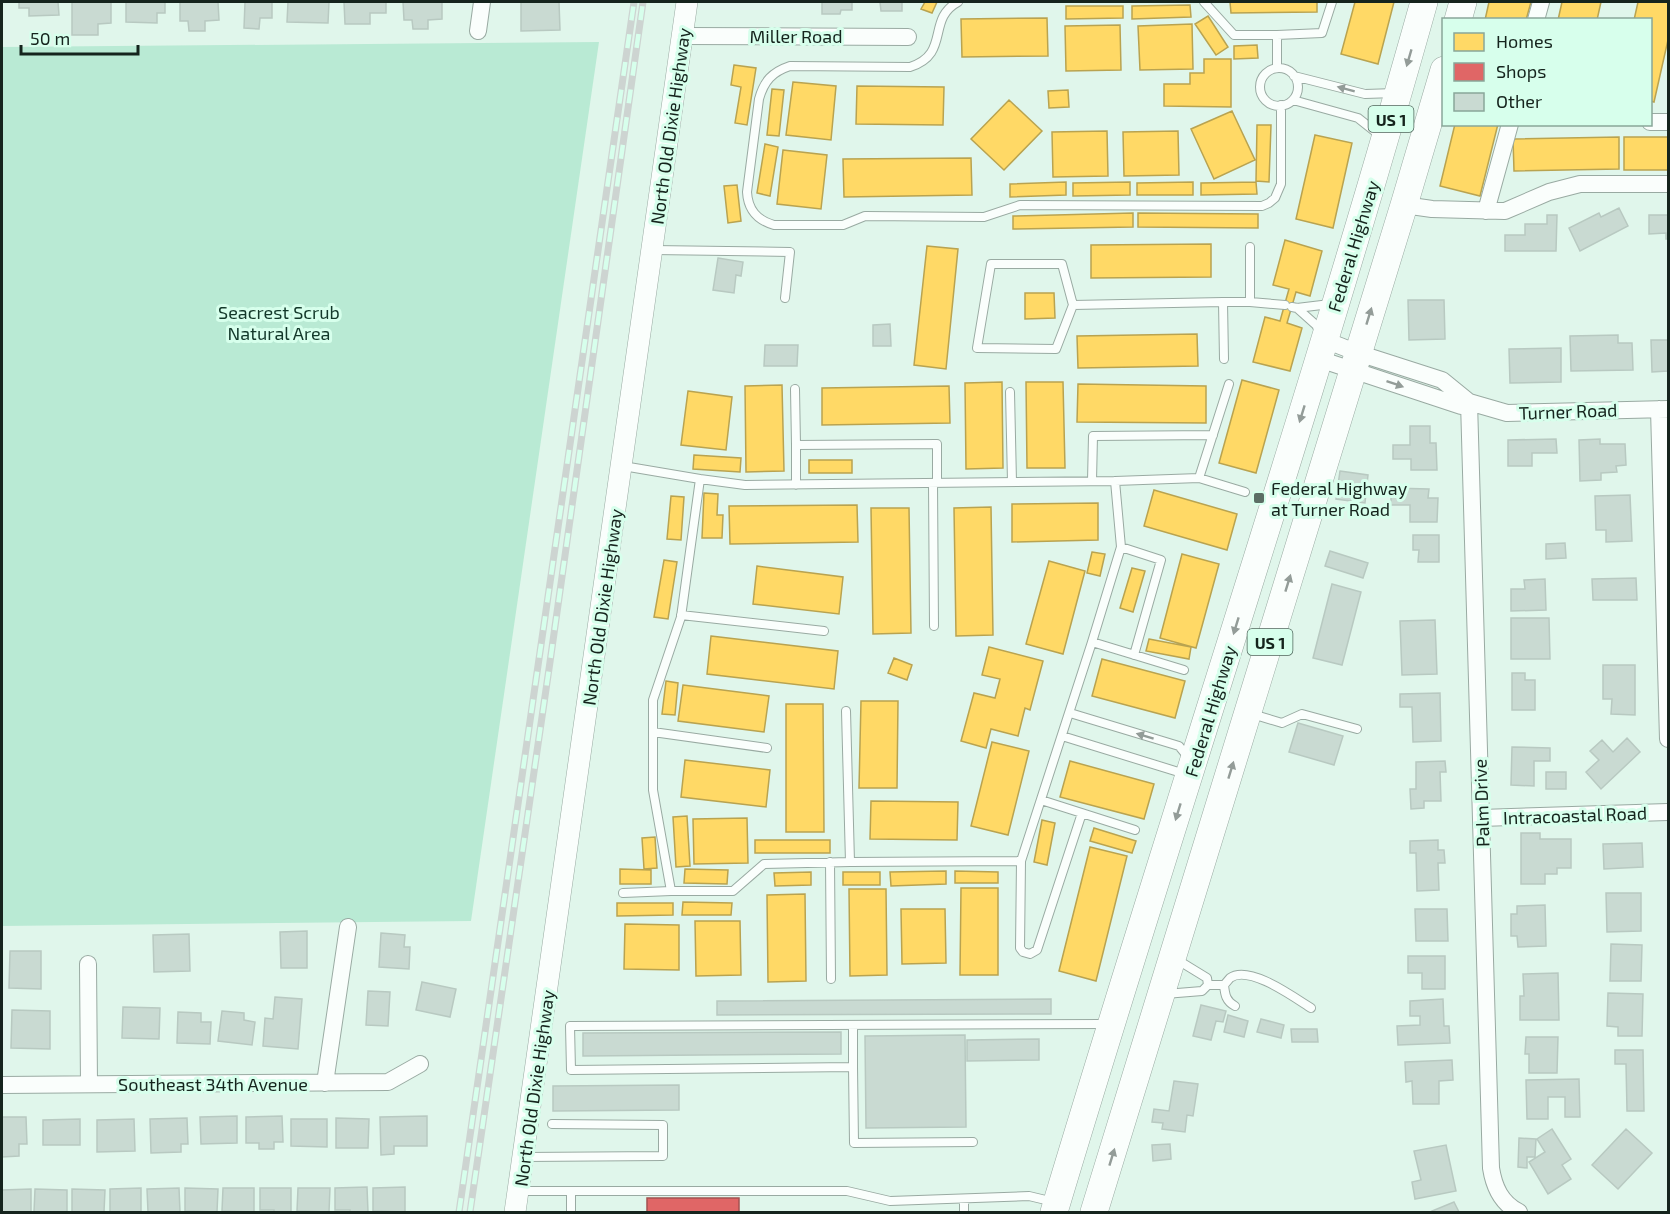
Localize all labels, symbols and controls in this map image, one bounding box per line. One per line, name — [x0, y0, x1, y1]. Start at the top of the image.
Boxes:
scale bar — [21, 18, 138, 56]
legend — [1442, 18, 1652, 126]
street label: Miller Road — [750, 25, 842, 47]
street label: North Old Dixie Highway — [645, 26, 695, 226]
text: 50 m — [30, 27, 70, 49]
text: Homes — [1496, 30, 1553, 52]
one-way arrow — [1403, 49, 1413, 67]
text: Shops — [1496, 60, 1546, 82]
one-way arrow — [1337, 84, 1355, 93]
text: Other — [1496, 90, 1542, 112]
road number: US 1 — [1368, 106, 1414, 132]
street label: Federal Highway — [1323, 177, 1384, 314]
park label: Seacrest Scrub Natural Area — [218, 301, 340, 344]
one-way arrow — [1365, 307, 1375, 325]
one-way arrow — [1386, 379, 1404, 389]
street label: Turner Road — [1518, 398, 1618, 424]
one-way arrow — [1297, 405, 1306, 423]
place label: Federal Highway at Turner Road — [1271, 477, 1408, 520]
marker: Federal Highway at Turner Road — [1252, 491, 1266, 505]
street label: North Old Dixie Highway — [577, 507, 627, 707]
one-way arrow — [1284, 574, 1293, 592]
one-way arrow — [1231, 617, 1240, 635]
road number: US 1 — [1248, 629, 1292, 655]
street label: Federal Highway — [1180, 642, 1241, 779]
one-way arrow — [1136, 731, 1154, 740]
street label: Palm Drive — [1468, 758, 1494, 848]
one-way arrow — [1227, 761, 1236, 779]
street label: Intracoastal Road — [1503, 801, 1647, 829]
one-way arrow — [1173, 803, 1182, 821]
street label: North Old Dixie Highway — [509, 988, 559, 1188]
street label: Southeast 34th Avenue — [118, 1073, 308, 1095]
one-way arrow — [1108, 1148, 1117, 1166]

